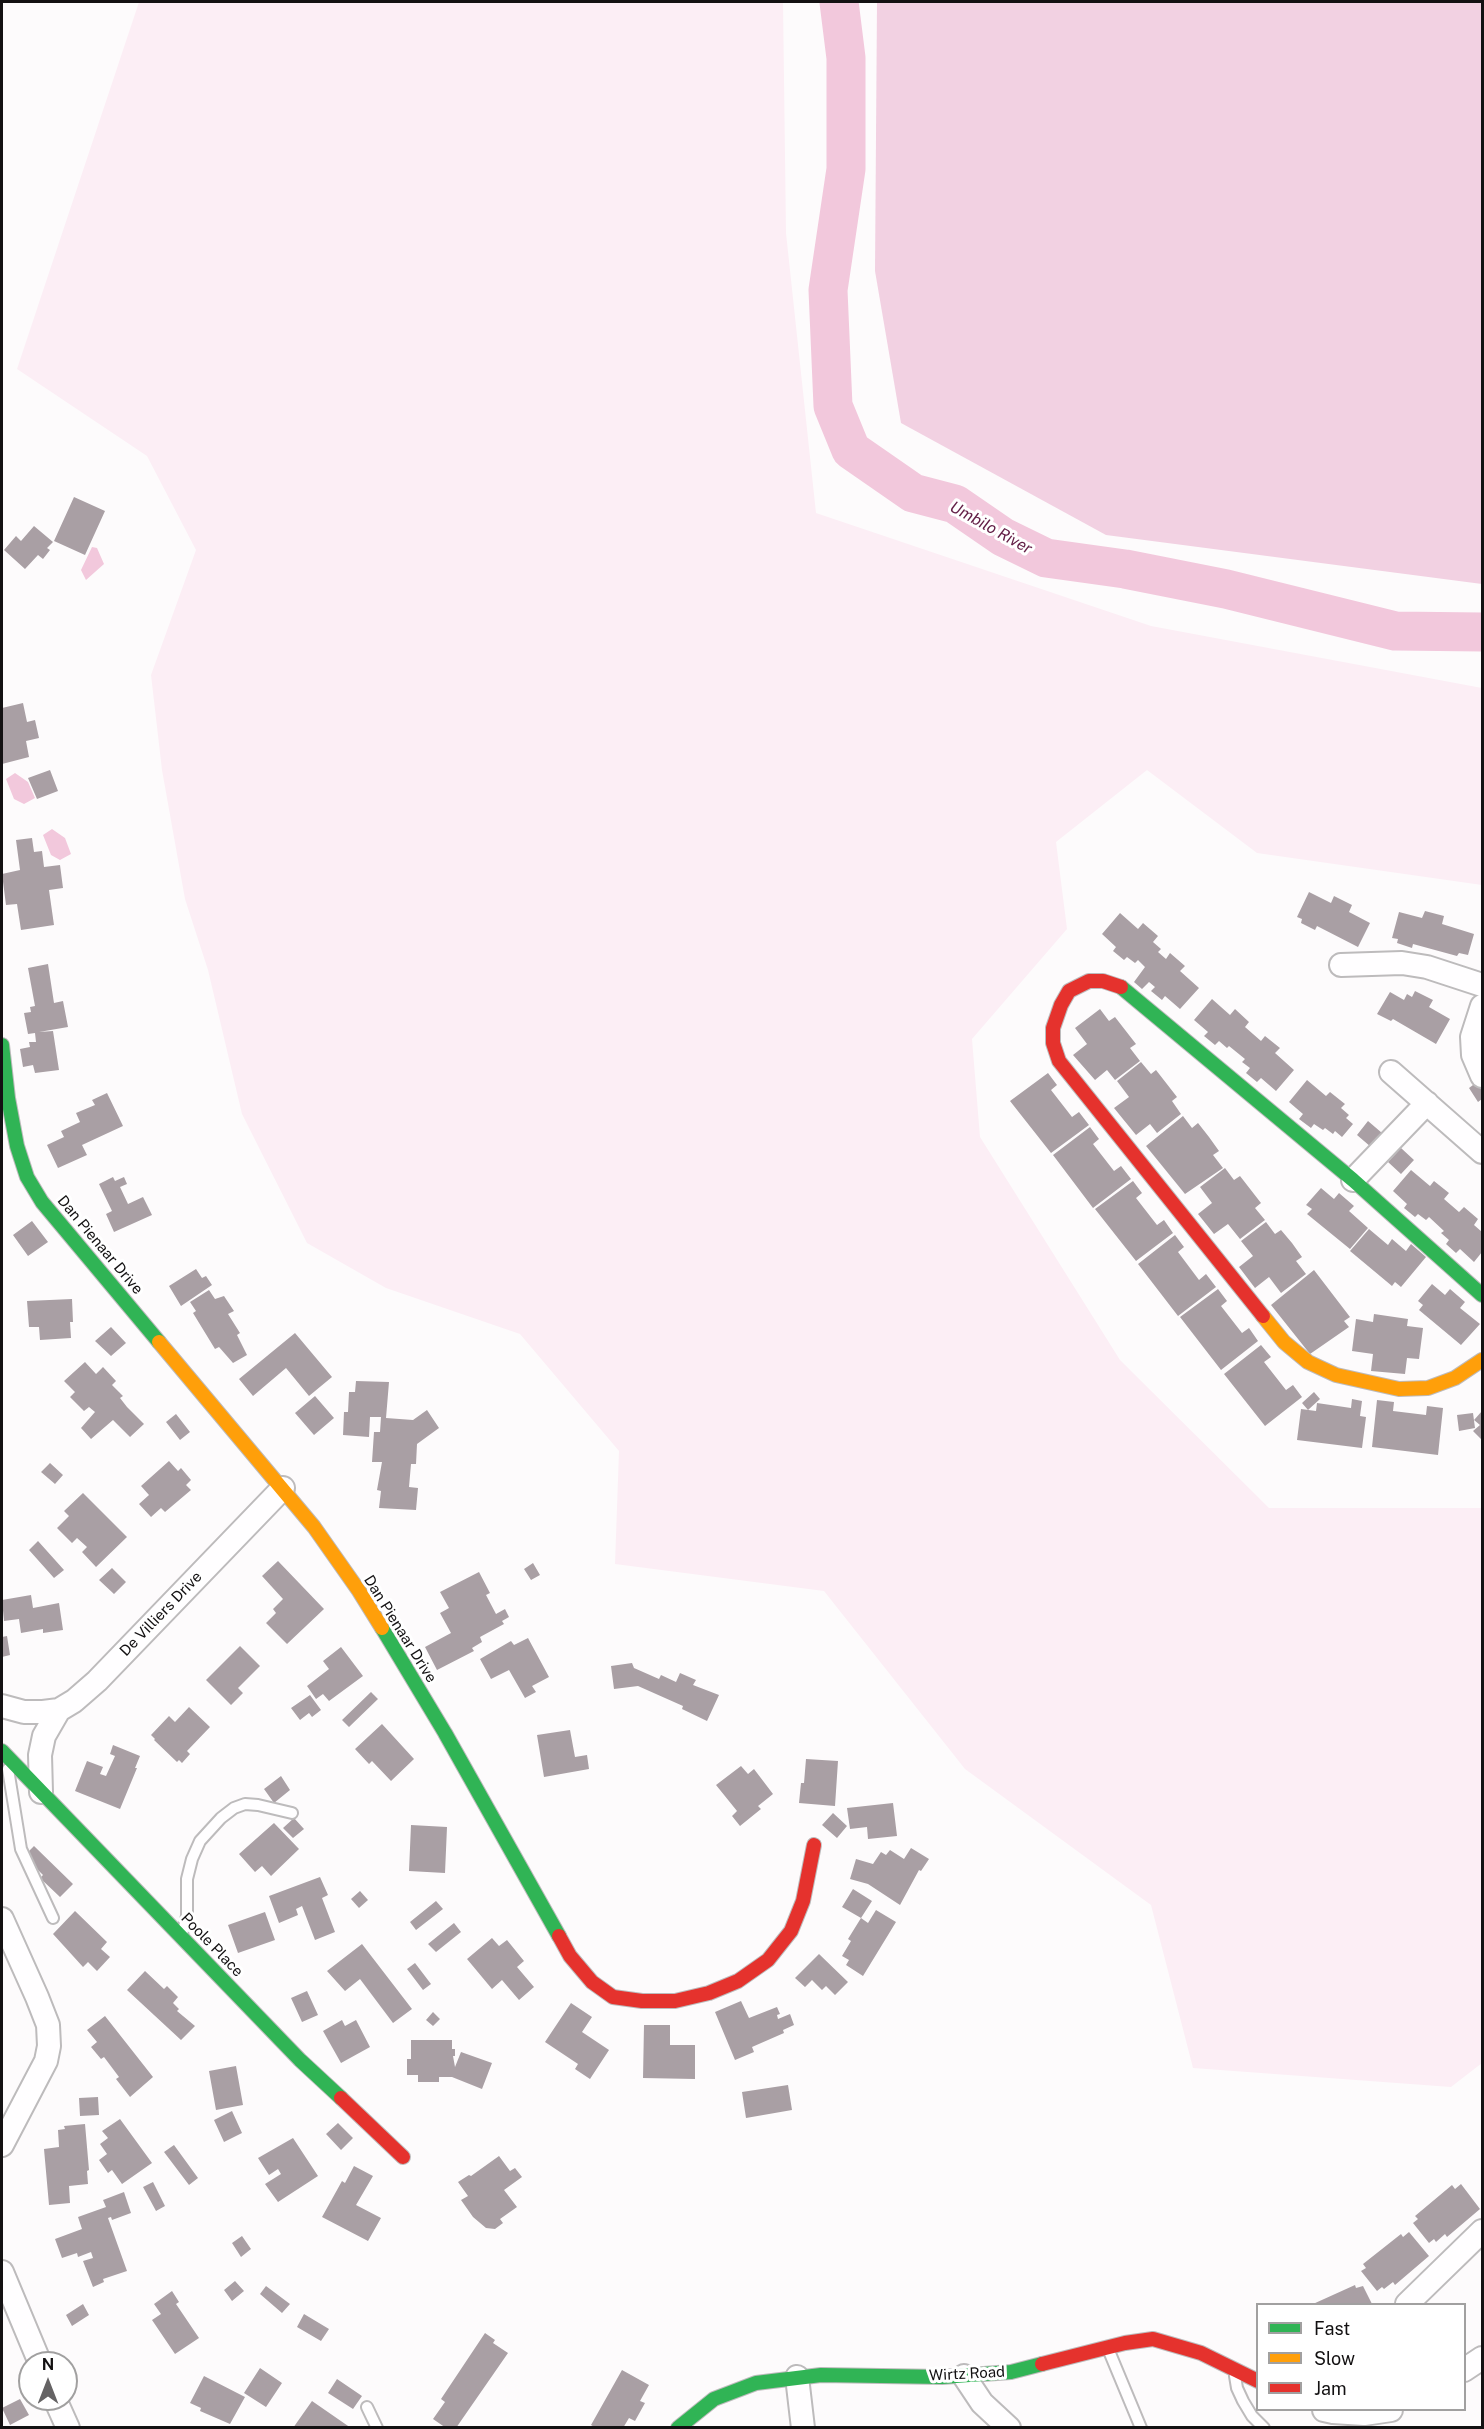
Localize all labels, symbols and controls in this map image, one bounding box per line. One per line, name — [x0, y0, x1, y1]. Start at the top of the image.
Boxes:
water label: Umbilo River — [947, 498, 1035, 558]
street label: Dan Pienaar Drive — [53, 1192, 147, 1298]
street label: De Villiers Drive — [116, 1568, 206, 1660]
street label: Dan Pienaar Drive — [360, 1572, 440, 1686]
street label: Poole Place — [177, 1909, 247, 1981]
legend — [1256, 2303, 1466, 2411]
text: Fast — [1314, 2318, 1350, 2339]
text: Slow — [1314, 2348, 1355, 2369]
north arrow — [18, 2351, 78, 2411]
text: N — [42, 2355, 54, 2374]
street label: Wirtz Road — [929, 2363, 1005, 2385]
text: Jam — [1314, 2378, 1347, 2399]

